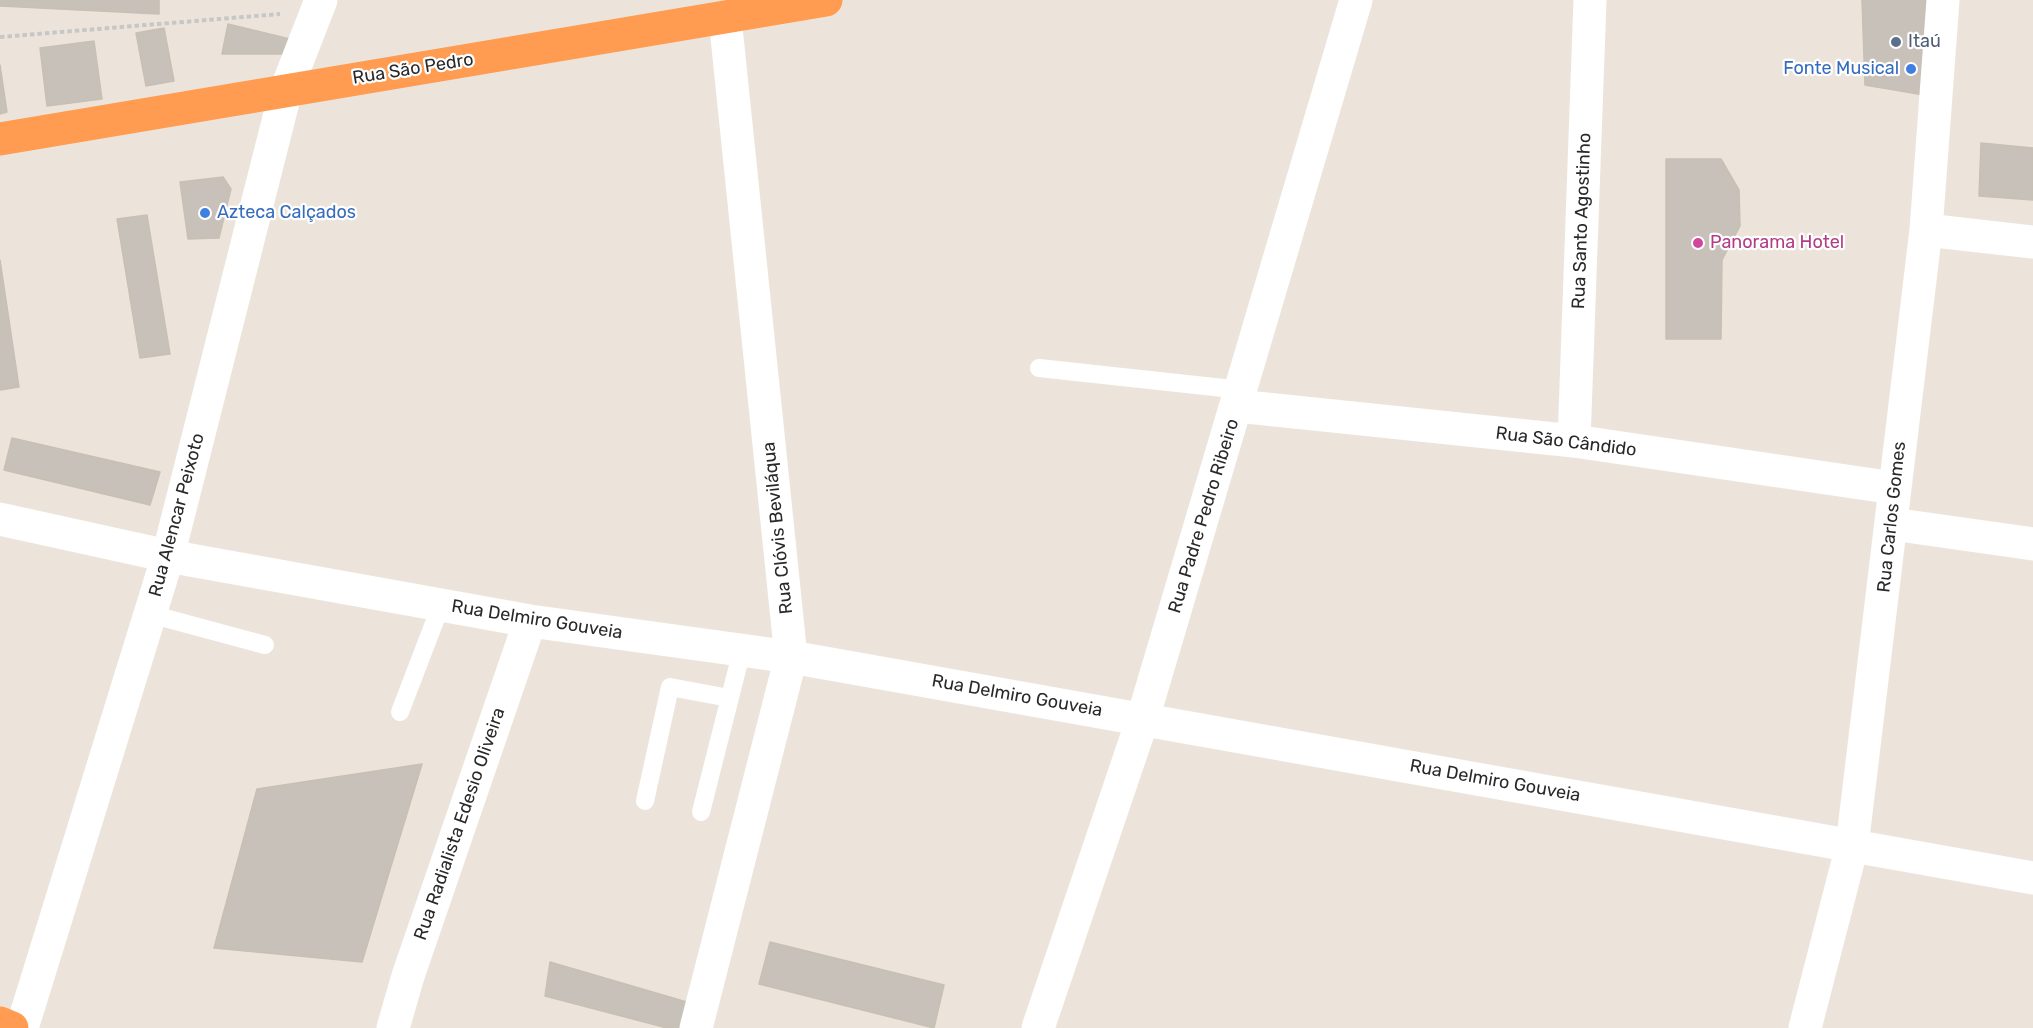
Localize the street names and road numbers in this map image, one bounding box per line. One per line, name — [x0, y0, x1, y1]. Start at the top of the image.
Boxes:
street label: Rua São Pedro — [351, 49, 475, 89]
street label: Rua Santo Agostinho — [1568, 132, 1596, 310]
street label: Rua Padre Pedro Ribeiro — [1164, 416, 1244, 616]
street label: Rua São Cândido — [1494, 423, 1638, 461]
street label: Rua Alencar Peixoto — [145, 431, 209, 599]
street label: Rua Carlos Gomes — [1873, 440, 1911, 594]
street label: Rua Clóvis Beviláqua — [758, 441, 798, 615]
street label: Rua Delmiro Gouveia — [450, 596, 624, 644]
street label: Rua Delmiro Gouveia — [930, 670, 1104, 722]
street label: Rua Radialista Edesio Oliveira — [410, 705, 510, 943]
street label: Rua Delmiro Gouveia — [1408, 755, 1582, 807]

